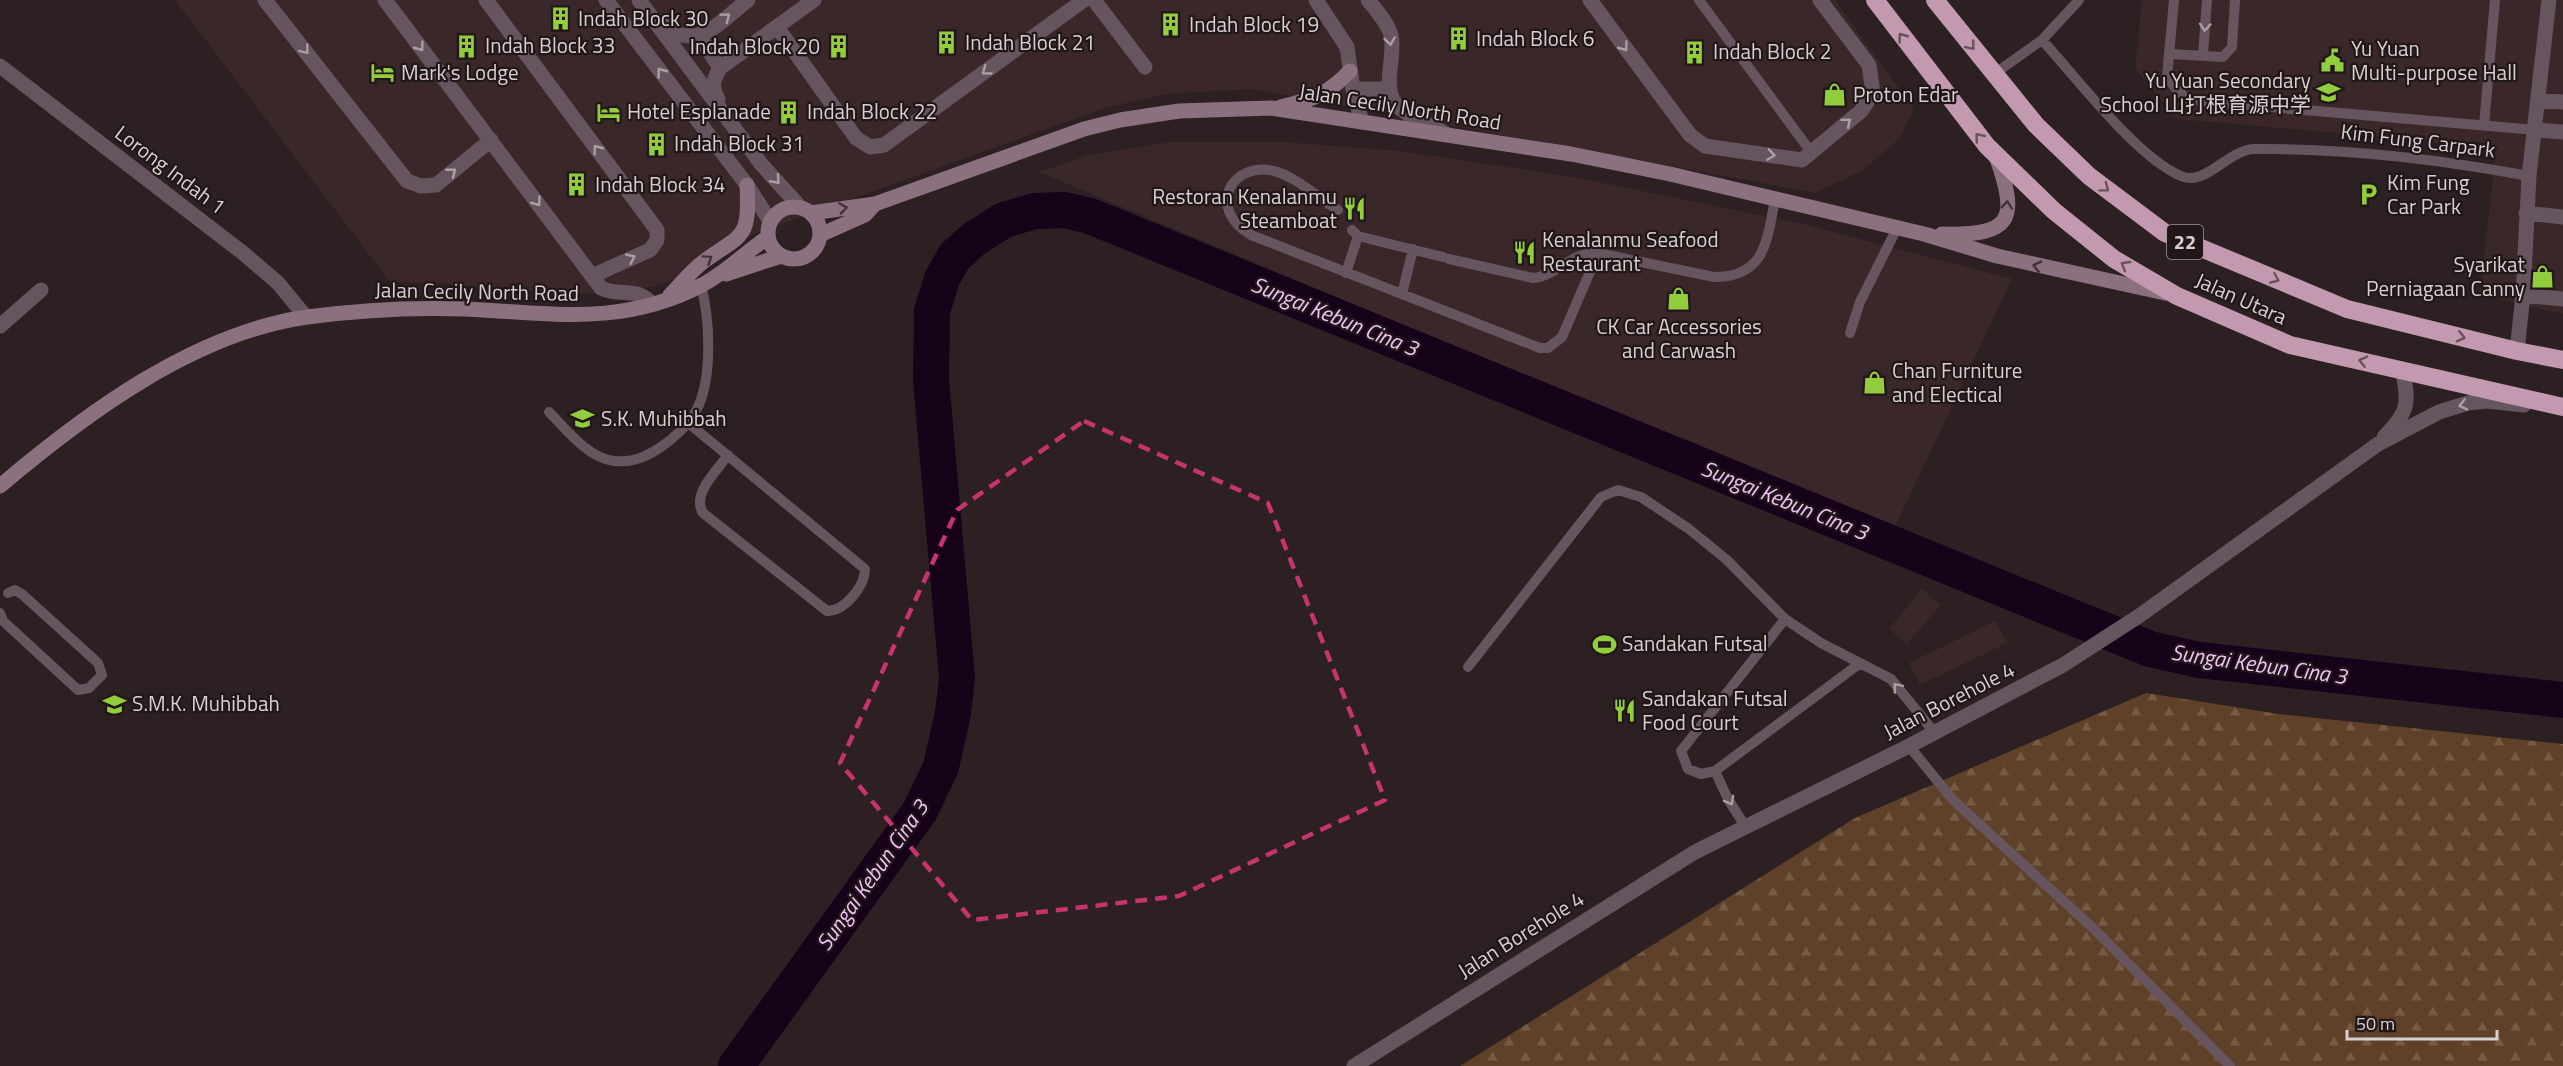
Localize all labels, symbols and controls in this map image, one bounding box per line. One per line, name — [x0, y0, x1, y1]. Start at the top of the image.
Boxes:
place label: Indah Block 30 — [578, 2, 708, 34]
building icon: Indah Block 30 — [547, 6, 573, 32]
place label: Indah Block 19 — [1189, 8, 1319, 40]
building icon: Indah Block 19 — [1158, 12, 1184, 38]
one-way arrow — [719, 13, 730, 24]
place label: Indah Block 6 — [1476, 22, 1594, 54]
one-way arrow — [2199, 23, 2212, 32]
place label: Indah Block 21 — [965, 26, 1095, 58]
building icon: Indah Block 6 — [1445, 26, 1471, 52]
place label: Indah Block 33 — [485, 29, 615, 61]
place label: Indah Block 20 — [690, 30, 820, 62]
building icon: Indah Block 21 — [934, 30, 960, 56]
one-way arrow — [1899, 32, 1910, 43]
place label: Yu Yuan Multi-purpose Hall — [2351, 32, 2517, 88]
building icon: Indah Block 33 — [454, 33, 480, 59]
building icon: Indah Block 20 — [825, 34, 851, 60]
place label: Indah Block 2 — [1713, 35, 1831, 67]
one-way arrow — [1384, 36, 1396, 46]
building icon: Indah Block 2 — [1682, 39, 1708, 65]
one-way arrow — [413, 40, 424, 51]
one-way arrow — [1617, 40, 1628, 51]
one-way arrow — [1963, 40, 1974, 51]
one-way arrow — [297, 44, 308, 55]
public building icon: Yu Yuan Multi-purpose Hall — [2320, 48, 2346, 74]
place label: Mark's Lodge — [401, 56, 519, 88]
hotel icon: Mark's Lodge — [370, 60, 396, 86]
one-way arrow — [982, 64, 993, 75]
place label: Yu Yuan Secondary School 山打根育源中学 — [2101, 64, 2311, 120]
one-way arrow — [658, 68, 669, 79]
street label: Jalan Cecily North Road — [1297, 74, 1504, 138]
place label: Proton Edar — [1853, 78, 1958, 110]
school or university icon: Yu Yuan Secondary School 山打根育源中学 — [2316, 80, 2342, 106]
shop icon: Proton Edar — [1822, 82, 1848, 108]
place label: Hotel Esplanade — [627, 95, 771, 127]
place label: Indah Block 22 — [807, 95, 937, 127]
hotel icon: Hotel Esplanade — [596, 99, 622, 125]
building icon: Indah Block 22 — [776, 99, 802, 125]
street label: Kim Fung Carpark — [2339, 115, 2497, 165]
street label: Lorong Indah 1 — [108, 117, 233, 222]
one-way arrow — [1840, 118, 1851, 129]
place label: Indah Block 31 — [674, 127, 804, 159]
building icon: Indah Block 31 — [643, 131, 669, 157]
one-way arrow — [1975, 133, 1986, 144]
one-way arrow — [594, 145, 605, 156]
one-way arrow — [1766, 149, 1776, 161]
place label: Kim Fung Car Park — [2387, 166, 2470, 222]
one-way arrow — [445, 168, 456, 179]
place label: Indah Block 34 — [595, 168, 725, 200]
building icon: Indah Block 34 — [564, 172, 590, 198]
one-way arrow — [769, 173, 780, 184]
place label: Restoran Kenalanmu Steamboat — [1152, 180, 1338, 236]
one-way arrow — [2098, 180, 2109, 191]
parking icon: Kim Fung Car Park — [2356, 182, 2382, 208]
one-way arrow — [530, 196, 541, 207]
restaurant icon: Restoran Kenalanmu Steamboat — [1342, 196, 1368, 222]
one-way arrow — [2000, 201, 2013, 210]
one-way arrow — [838, 202, 848, 215]
place label: Kenalanmu Seafood Restaurant — [1542, 223, 1719, 279]
road number: 22 — [2167, 225, 2203, 259]
restaurant icon: Kenalanmu Seafood Restaurant — [1511, 239, 1537, 265]
place label: Syarikat Perniagaan Canny — [2366, 248, 2526, 304]
one-way arrow — [625, 254, 636, 266]
one-way arrow — [702, 255, 713, 266]
one-way arrow — [2033, 260, 2043, 273]
one-way arrow — [2121, 261, 2131, 272]
street label: Jalan Utara — [2191, 264, 2293, 333]
shop icon: Syarikat Perniagaan Canny — [2530, 264, 2556, 290]
water label: Sungai Kebun Cina 3 — [1246, 267, 1425, 366]
one-way arrow — [2269, 272, 2280, 284]
street label: Jalan Cecily North Road — [375, 273, 579, 309]
shop icon: CK Car Accessories and Carwash — [1666, 286, 1692, 312]
place label: CK Car Accessories and Carwash — [1596, 310, 1762, 366]
one-way arrow — [2456, 329, 2466, 342]
place label: Chan Furniture and Electical — [1892, 354, 2022, 410]
one-way arrow — [2358, 356, 2368, 369]
shop icon: Chan Furniture and Electical — [1861, 370, 1887, 396]
one-way arrow — [2458, 397, 2468, 410]
place label: S.K. Muhibbah — [601, 402, 727, 434]
school or university icon: S.K. Muhibbah — [570, 406, 596, 432]
water label: Sungai Kebun Cina 3 — [1696, 451, 1875, 550]
place label: Sandakan Futsal — [1622, 627, 1768, 659]
sports icon: Sandakan Futsal — [1591, 631, 1617, 657]
water label: Sungai Kebun Cina 3 — [2169, 635, 2351, 693]
street label: Jalan Borehole 4 — [1877, 653, 2020, 747]
place label: Sandakan Futsal Food Court — [1642, 682, 1788, 738]
one-way arrow — [1893, 683, 1904, 694]
place label: S.M.K. Muhibbah — [132, 687, 280, 719]
school or university icon: S.M.K. Muhibbah — [101, 691, 127, 717]
restaurant icon: Sandakan Futsal Food Court — [1611, 698, 1637, 724]
water label: Sungai Kebun Cina 3 — [807, 791, 938, 957]
one-way arrow — [1722, 794, 1734, 805]
street label: Jalan Borehole 4 — [1451, 882, 1590, 986]
scale bar — [2347, 1003, 2497, 1041]
text: 50 m — [2356, 1010, 2395, 1037]

